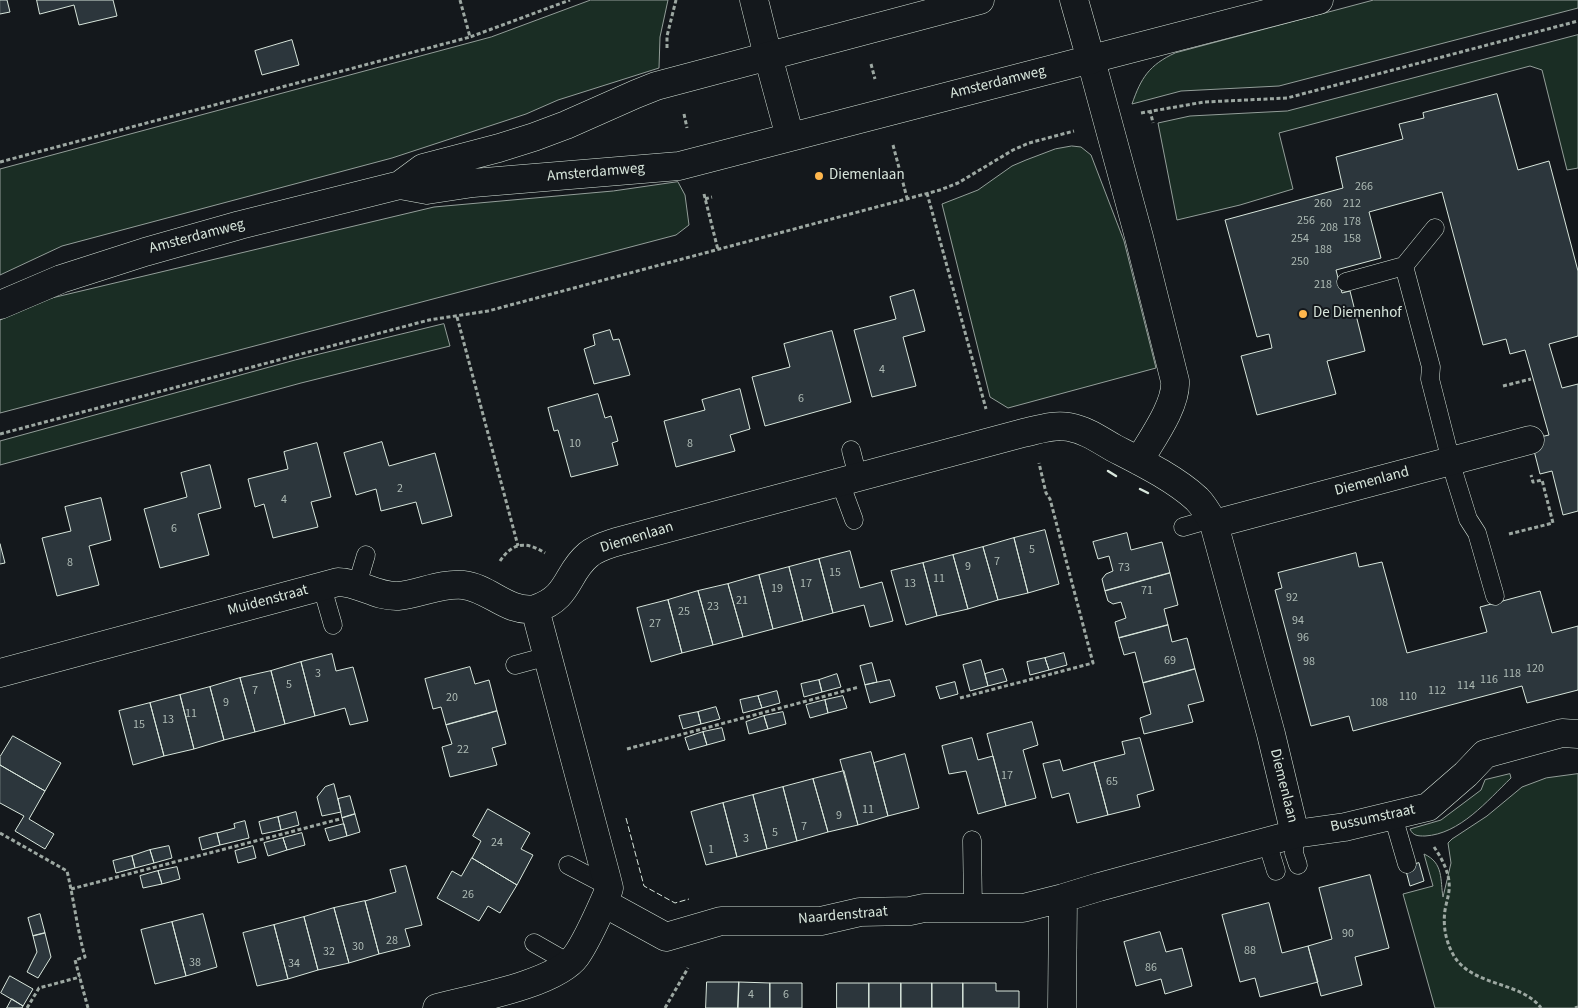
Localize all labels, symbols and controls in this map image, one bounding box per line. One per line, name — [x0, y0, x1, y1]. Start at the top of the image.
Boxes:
street label: Amsterdamweg — [948, 62, 1048, 104]
street label: Amsterdamweg — [546, 160, 646, 186]
place label: Diemenlaan — [829, 167, 905, 185]
marker: Diemenlaan — [813, 170, 825, 182]
house number: 266 — [1355, 180, 1373, 194]
house number: 260 — [1314, 197, 1332, 211]
house number: 212 — [1343, 197, 1361, 211]
house number: 256 — [1297, 214, 1315, 228]
house number: 178 — [1343, 215, 1361, 229]
street label: Amsterdamweg — [147, 216, 247, 258]
house number: 208 — [1320, 221, 1338, 235]
house number: 254 — [1291, 232, 1309, 246]
house number: 158 — [1343, 232, 1361, 246]
house number: 188 — [1314, 243, 1332, 257]
house number: 250 — [1291, 255, 1309, 269]
house number: 218 — [1314, 278, 1332, 292]
place label: De Diemenhof — [1313, 305, 1402, 323]
marker: De Diemenhof — [1297, 308, 1309, 320]
house number: 4 — [879, 363, 885, 377]
house number: 6 — [798, 392, 804, 406]
house number: 10 — [569, 437, 581, 451]
house number: 8 — [687, 437, 693, 451]
street label: Diemenland — [1333, 463, 1411, 501]
house number: 2 — [397, 482, 403, 496]
house number: 4 — [281, 493, 287, 507]
street label: Diemenlaan — [598, 518, 676, 558]
house number: 6 — [171, 522, 177, 536]
house number: 5 — [1029, 543, 1035, 557]
house number: 7 — [994, 555, 1000, 569]
house number: 8 — [67, 556, 73, 570]
house number: 9 — [965, 560, 971, 574]
house number: 73 — [1118, 561, 1130, 575]
house number: 15 — [829, 566, 841, 580]
house number: 11 — [933, 572, 945, 586]
house number: 17 — [800, 577, 812, 591]
house number: 13 — [904, 577, 916, 591]
street label: Muidenstraat — [226, 582, 310, 620]
house number: 19 — [771, 582, 783, 596]
house number: 71 — [1141, 584, 1153, 598]
house number: 92 — [1286, 591, 1298, 605]
house number: 21 — [736, 594, 748, 608]
house number: 23 — [707, 600, 719, 614]
house number: 25 — [678, 605, 690, 619]
house number: 94 — [1292, 614, 1304, 628]
house number: 27 — [649, 617, 661, 631]
house number: 96 — [1297, 631, 1309, 645]
house number: 69 — [1164, 654, 1176, 668]
house number: 98 — [1303, 655, 1315, 669]
house number: 120 — [1526, 662, 1544, 676]
house number: 3 — [315, 667, 321, 681]
house number: 118 — [1503, 667, 1521, 681]
house number: 116 — [1480, 673, 1498, 687]
house number: 5 — [286, 678, 292, 692]
house number: 114 — [1457, 679, 1475, 693]
house number: 7 — [252, 684, 258, 698]
house number: 112 — [1428, 684, 1446, 698]
house number: 110 — [1399, 690, 1417, 704]
house number: 20 — [446, 691, 458, 705]
house number: 9 — [223, 696, 229, 710]
house number: 108 — [1370, 696, 1388, 710]
house number: 11 — [185, 707, 197, 721]
house number: 13 — [162, 713, 174, 727]
house number: 15 — [133, 718, 145, 732]
house number: 22 — [457, 743, 469, 757]
street label: Diemenlaan — [1265, 747, 1301, 825]
house number: 17 — [1001, 769, 1013, 783]
house number: 65 — [1106, 775, 1118, 789]
street label: Bussumstraat — [1329, 801, 1417, 837]
house number: 11 — [862, 803, 874, 817]
house number: 9 — [836, 809, 842, 823]
house number: 7 — [801, 820, 807, 834]
house number: 5 — [772, 826, 778, 840]
house number: 3 — [743, 832, 749, 846]
house number: 24 — [491, 836, 503, 850]
house number: 1 — [708, 843, 714, 857]
house number: 26 — [462, 888, 474, 902]
street label: Naardenstraat — [798, 903, 888, 929]
house number: 90 — [1342, 927, 1354, 941]
house number: 28 — [386, 934, 398, 948]
house number: 30 — [352, 940, 364, 954]
house number: 88 — [1244, 944, 1256, 958]
house number: 32 — [323, 945, 335, 959]
house number: 38 — [189, 956, 201, 970]
house number: 34 — [288, 957, 300, 971]
house number: 86 — [1145, 961, 1157, 975]
house number: 4 — [748, 988, 754, 1002]
house number: 6 — [783, 988, 789, 1002]

